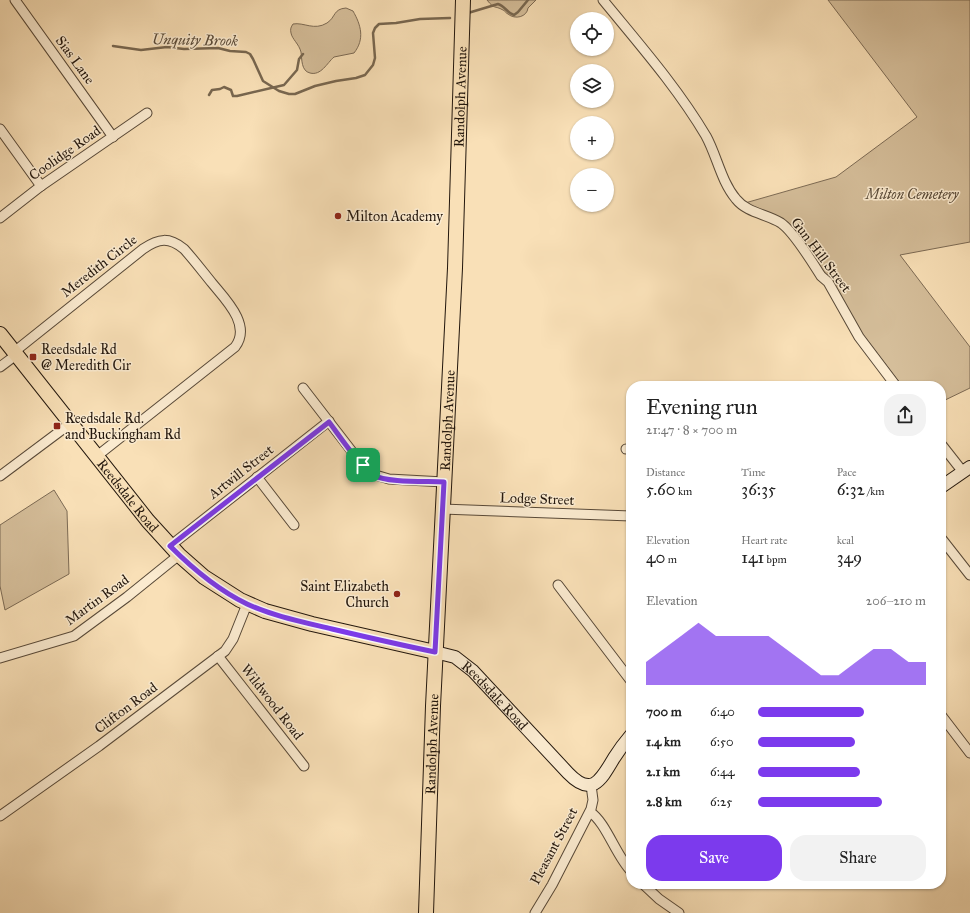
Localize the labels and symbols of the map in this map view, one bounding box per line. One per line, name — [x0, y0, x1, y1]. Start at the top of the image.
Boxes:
water label: Unquity Brook — [152, 30, 239, 50]
street label: Sias Lane — [52, 33, 98, 88]
street label: Randolph Avenue — [450, 46, 470, 148]
street label: Coolidge Road — [26, 122, 104, 184]
park label: Milton Cemetery — [863, 186, 959, 203]
place label: Milton Academy — [346, 208, 443, 225]
marker: Milton Academy — [333, 211, 343, 221]
street label: Gun Hill Street — [787, 214, 855, 296]
street label: Meredith Circle — [58, 231, 141, 301]
place label: Reedsdale Rd @ Meredith Cir — [41, 341, 132, 374]
marker: Reedsdale Rd @ Meredith Cir — [28, 352, 38, 362]
street label: Randolph Avenue — [436, 369, 458, 471]
place label: Reedsdale Rd. and Buckingham Rd — [65, 410, 181, 443]
marker: Reedsdale Rd. and Buckingham Rd — [52, 421, 62, 431]
street label: Artwill Street — [204, 441, 277, 503]
pin — [346, 448, 380, 482]
street label: Reedsdale Road — [94, 455, 162, 536]
street label: Lodge Street — [499, 489, 575, 509]
street label: Martin Road — [62, 571, 132, 629]
place label: Saint Elizabeth Church — [300, 578, 389, 611]
marker: Saint Elizabeth Church — [392, 589, 402, 599]
street label: Reedsdale Road — [458, 657, 532, 733]
street label: Wildwood Road — [237, 661, 307, 743]
street label: Clifton Road — [91, 679, 161, 737]
street label: Randolph Avenue — [422, 693, 442, 795]
street label: Pleasant Street — [527, 805, 581, 887]

